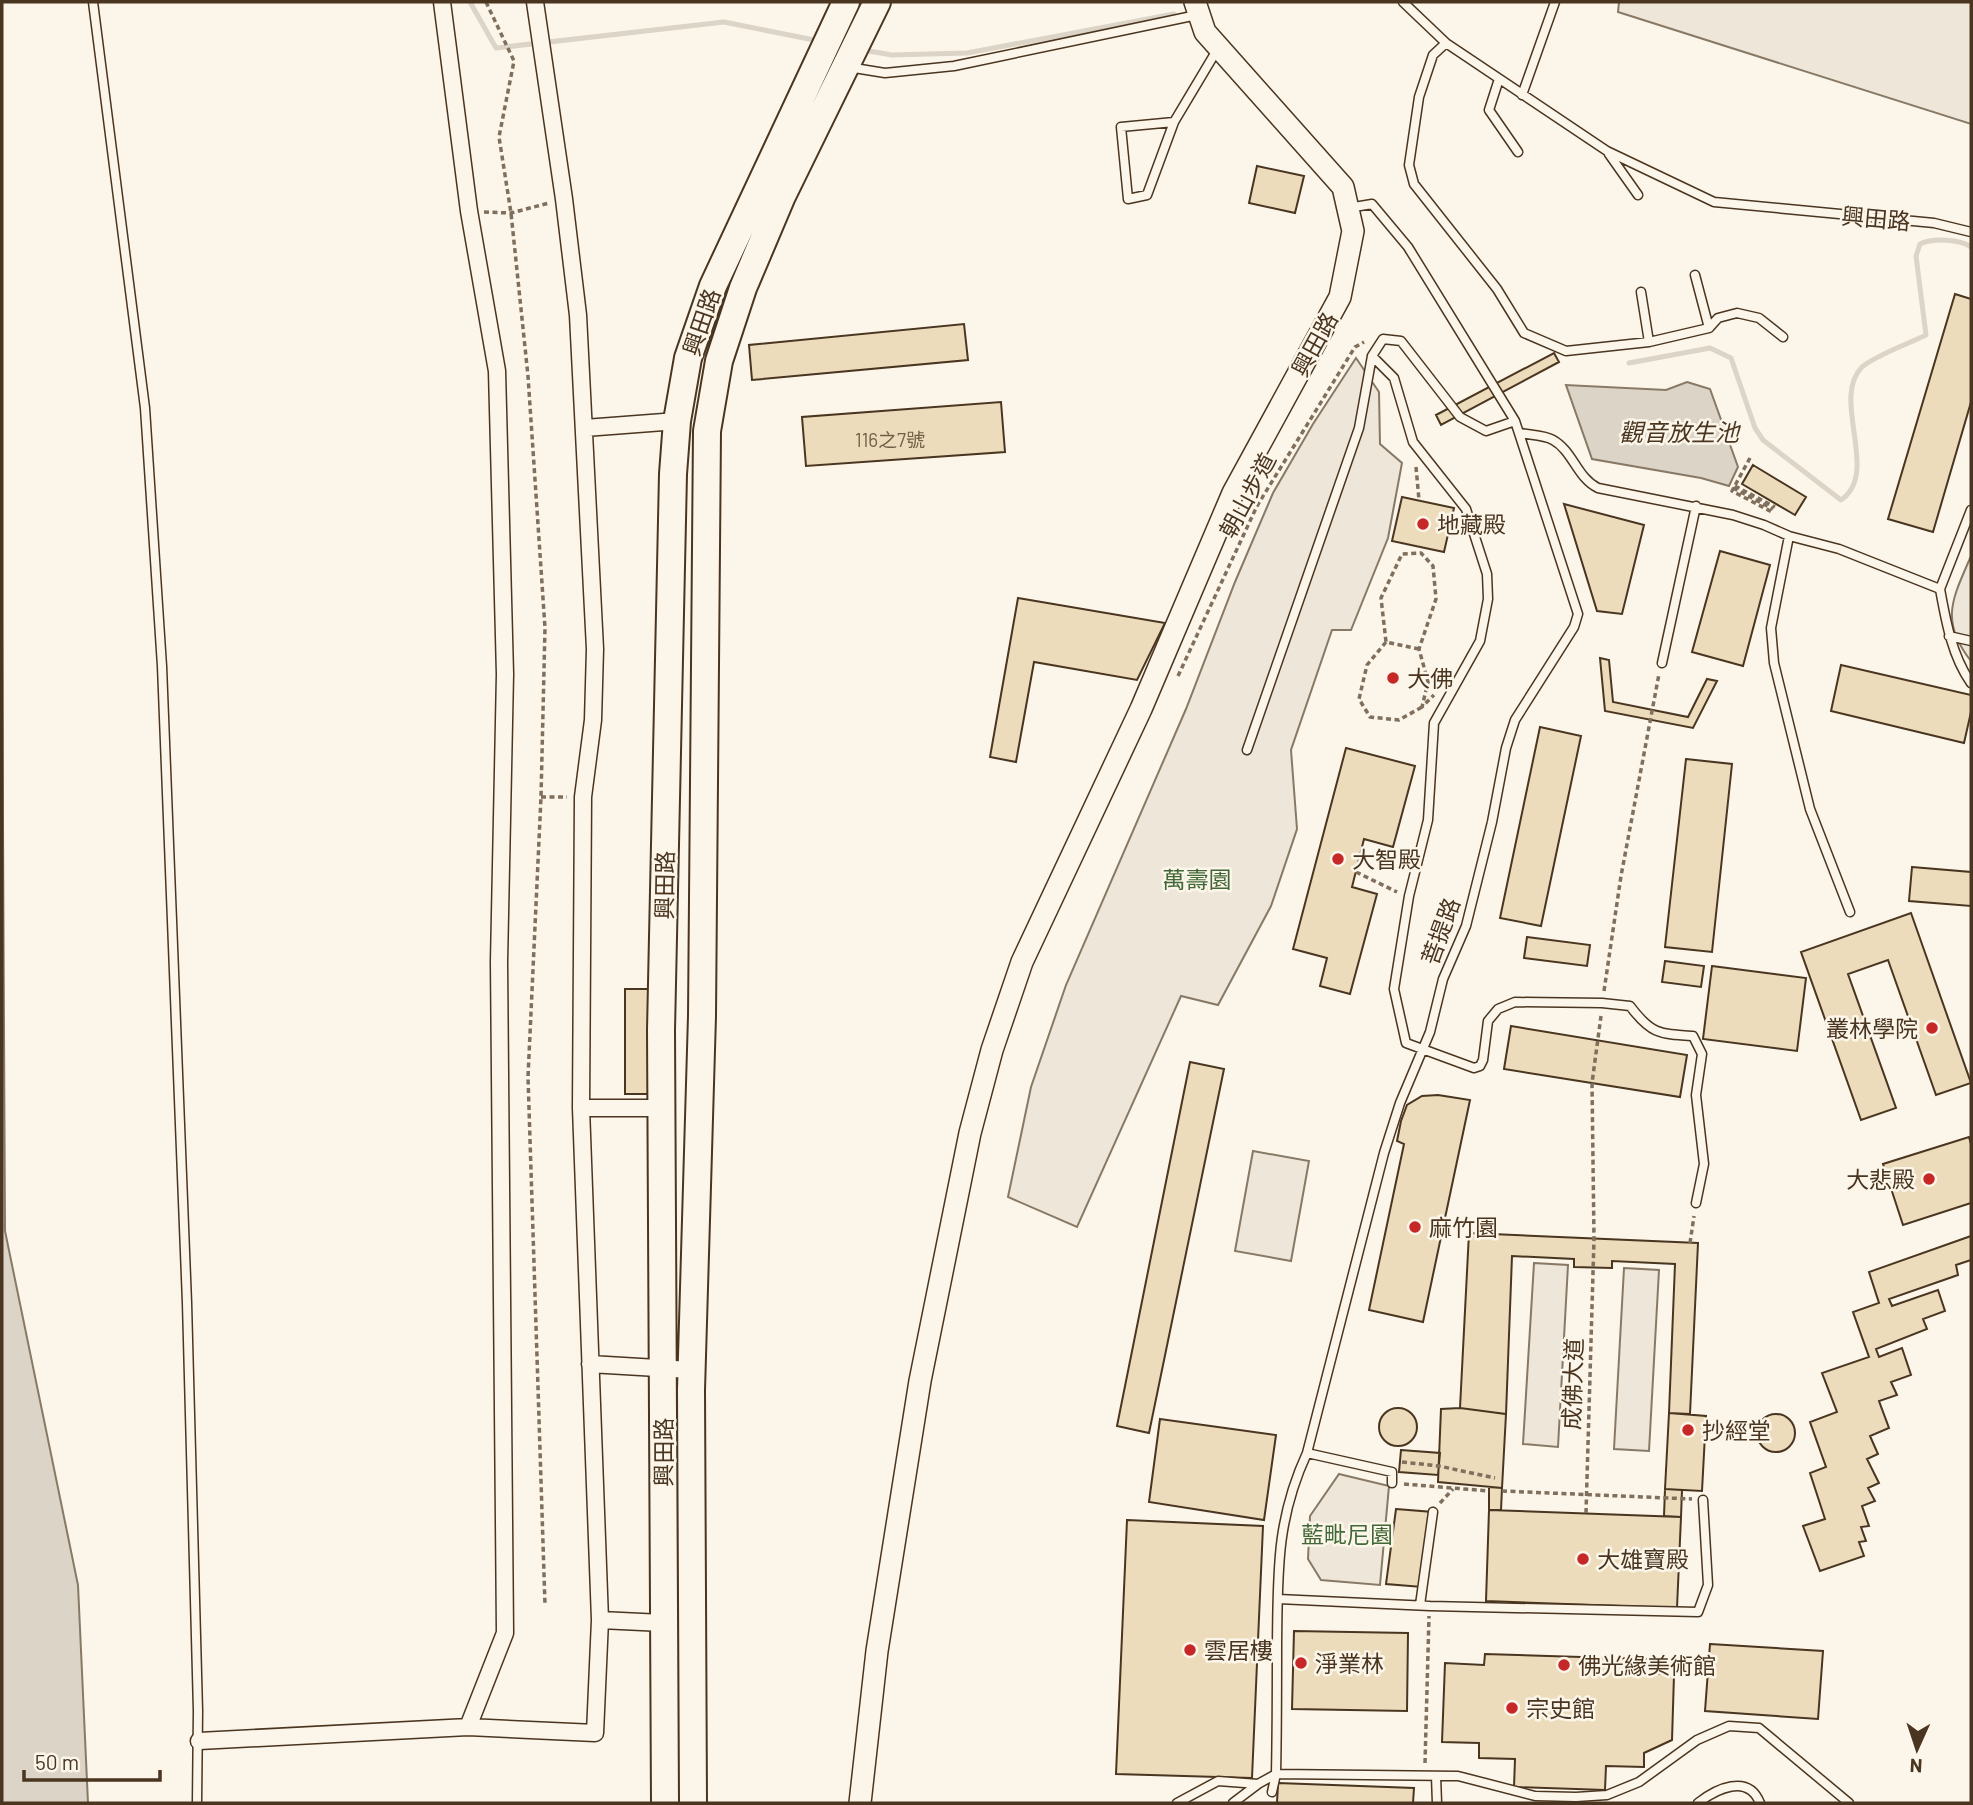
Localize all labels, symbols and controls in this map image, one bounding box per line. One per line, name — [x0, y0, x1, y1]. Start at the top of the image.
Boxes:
street label: 興田路 — [1840, 201, 1912, 235]
street label: 興田路 — [677, 285, 725, 359]
street label: 興田路 — [1285, 307, 1343, 381]
water label: 觀音放生池 — [1619, 417, 1742, 446]
house number: 116之7號 — [855, 428, 925, 451]
street label: 朝山步道 — [1213, 448, 1281, 542]
place label: 地藏殿 — [1437, 510, 1506, 538]
marker: 地藏殿 — [1415, 516, 1431, 532]
place label: 大佛 — [1407, 664, 1453, 692]
marker: 大佛 — [1385, 670, 1401, 686]
place label: 大智殿 — [1352, 845, 1421, 873]
street label: 興田路 — [649, 850, 679, 920]
marker: 大智殿 — [1330, 851, 1346, 867]
park label: 萬壽園 — [1163, 865, 1232, 893]
street label: 菩提路 — [1415, 894, 1465, 968]
place label: 叢林學院 — [1826, 1014, 1918, 1042]
marker: 叢林學院 — [1924, 1020, 1940, 1036]
place label: 大悲殿 — [1846, 1165, 1915, 1193]
marker: 大悲殿 — [1921, 1171, 1937, 1187]
place label: 麻竹園 — [1429, 1213, 1498, 1241]
marker: 麻竹園 — [1407, 1219, 1423, 1235]
street label: 成佛大道 — [1556, 1338, 1588, 1430]
place label: 抄經堂 — [1702, 1416, 1771, 1444]
street label: 興田路 — [649, 1418, 677, 1487]
marker: 抄經堂 — [1680, 1422, 1696, 1438]
park label: 藍毗尼園 — [1301, 1520, 1393, 1548]
place label: 大雄寶殿 — [1597, 1545, 1689, 1573]
marker: 大雄寶殿 — [1575, 1551, 1591, 1567]
place label: 雲居樓 — [1204, 1636, 1273, 1664]
marker: 雲居樓 — [1182, 1642, 1198, 1658]
place label: 淨業林 — [1315, 1649, 1384, 1677]
place label: 佛光緣美術館 — [1578, 1651, 1716, 1679]
marker: 淨業林 — [1293, 1655, 1309, 1671]
marker: 佛光緣美術館 — [1556, 1657, 1572, 1673]
place label: 宗史館 — [1526, 1694, 1595, 1722]
marker: 宗史館 — [1504, 1700, 1520, 1716]
north arrow — [1882, 1714, 1952, 1784]
scale bar — [24, 1738, 161, 1782]
text: 50 m — [35, 1749, 79, 1774]
text: N — [1909, 1755, 1923, 1778]

